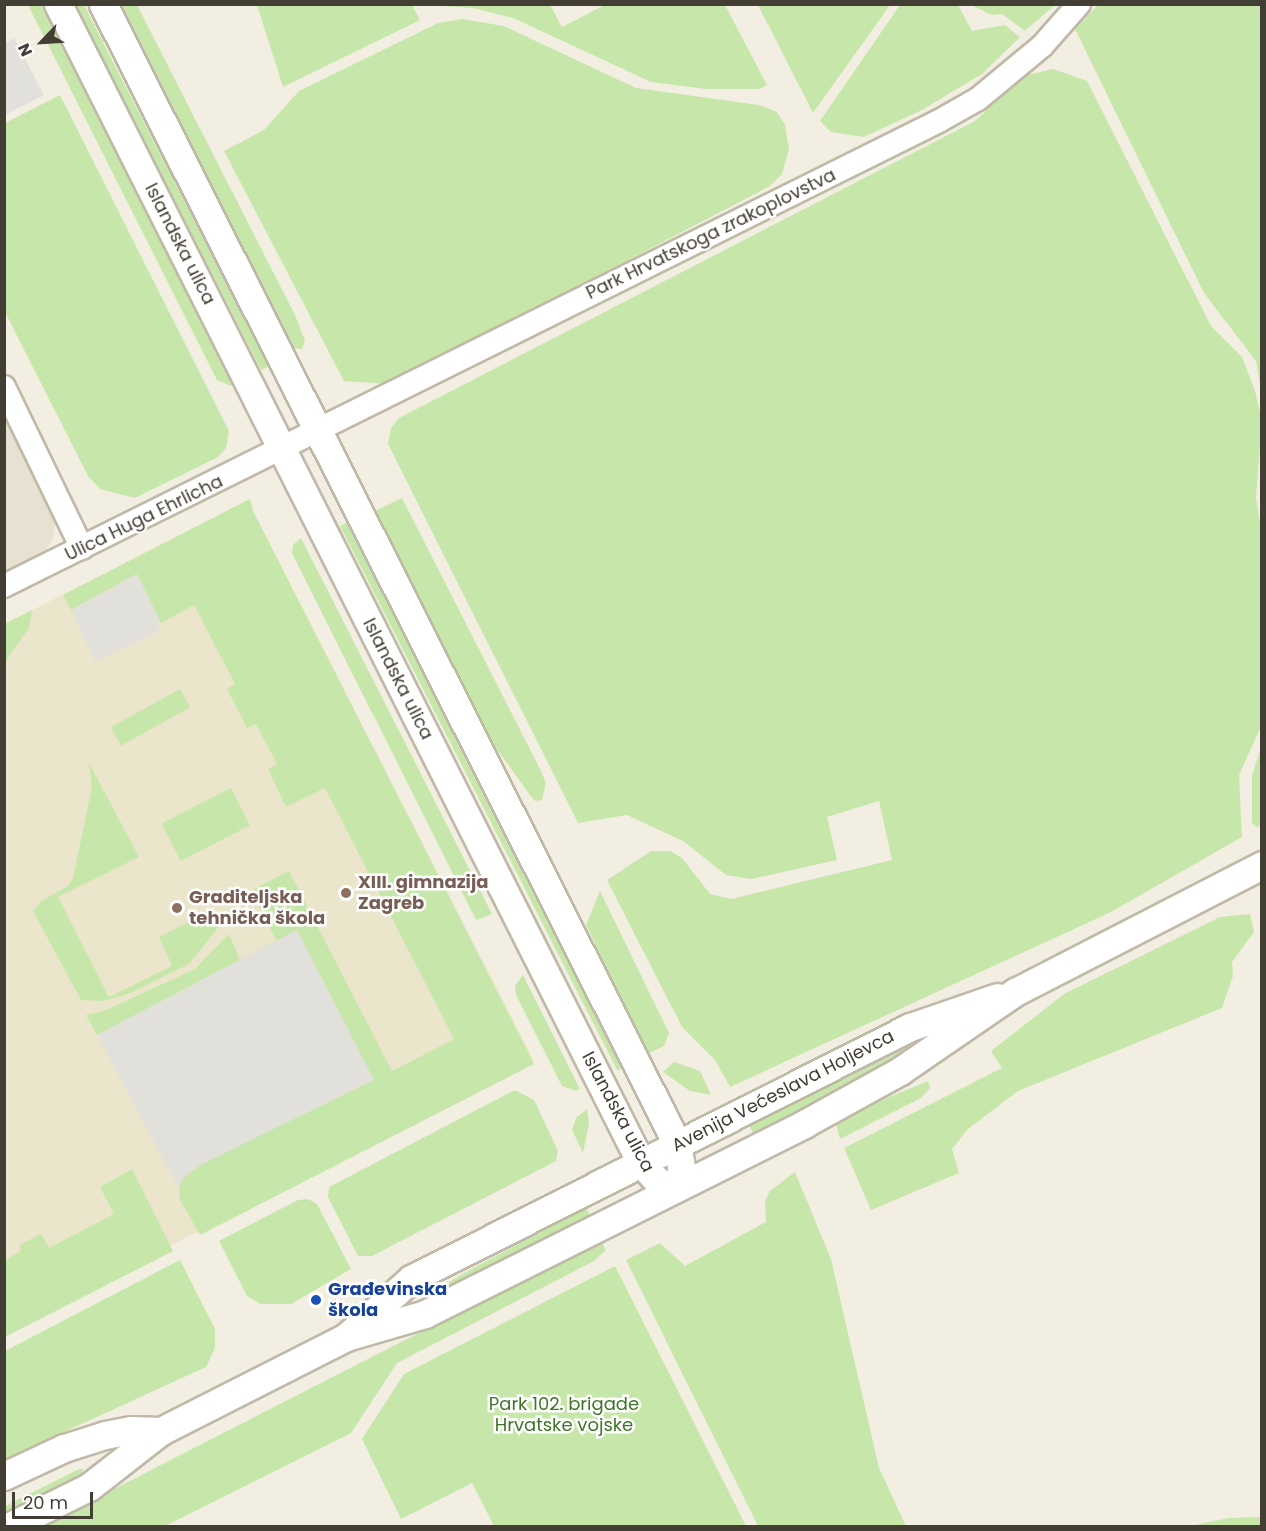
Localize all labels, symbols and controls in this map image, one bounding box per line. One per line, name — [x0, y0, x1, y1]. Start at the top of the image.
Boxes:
north arrow — [12, 12, 72, 72]
text: N — [12, 40, 38, 60]
street label: Park Hrvatskoga zrakoplovstva — [583, 164, 839, 304]
street label: Islandska ulica — [140, 180, 220, 308]
street label: Ulica Huga Ehrlicha — [62, 470, 226, 566]
street label: Islandska ulica — [358, 615, 438, 743]
place label: XIII. gimnazija Zagreb — [358, 872, 488, 914]
marker: XIII. gimnazija Zagreb — [339, 886, 353, 900]
place label: Graditeljska tehnička škola — [189, 887, 325, 930]
marker: Graditeljska tehnička škola — [170, 901, 184, 915]
street label: Avenija Većeslava Holjevca — [668, 1025, 898, 1157]
street label: Islandska ulica — [577, 1048, 659, 1176]
place label: Građevinska škola — [328, 1279, 447, 1322]
marker: Građevinska škola — [309, 1293, 323, 1307]
park label: Park 102. brigade Hrvatske vojske — [489, 1394, 639, 1436]
scale bar — [15, 1480, 96, 1518]
text: 20 m — [23, 1490, 68, 1515]

